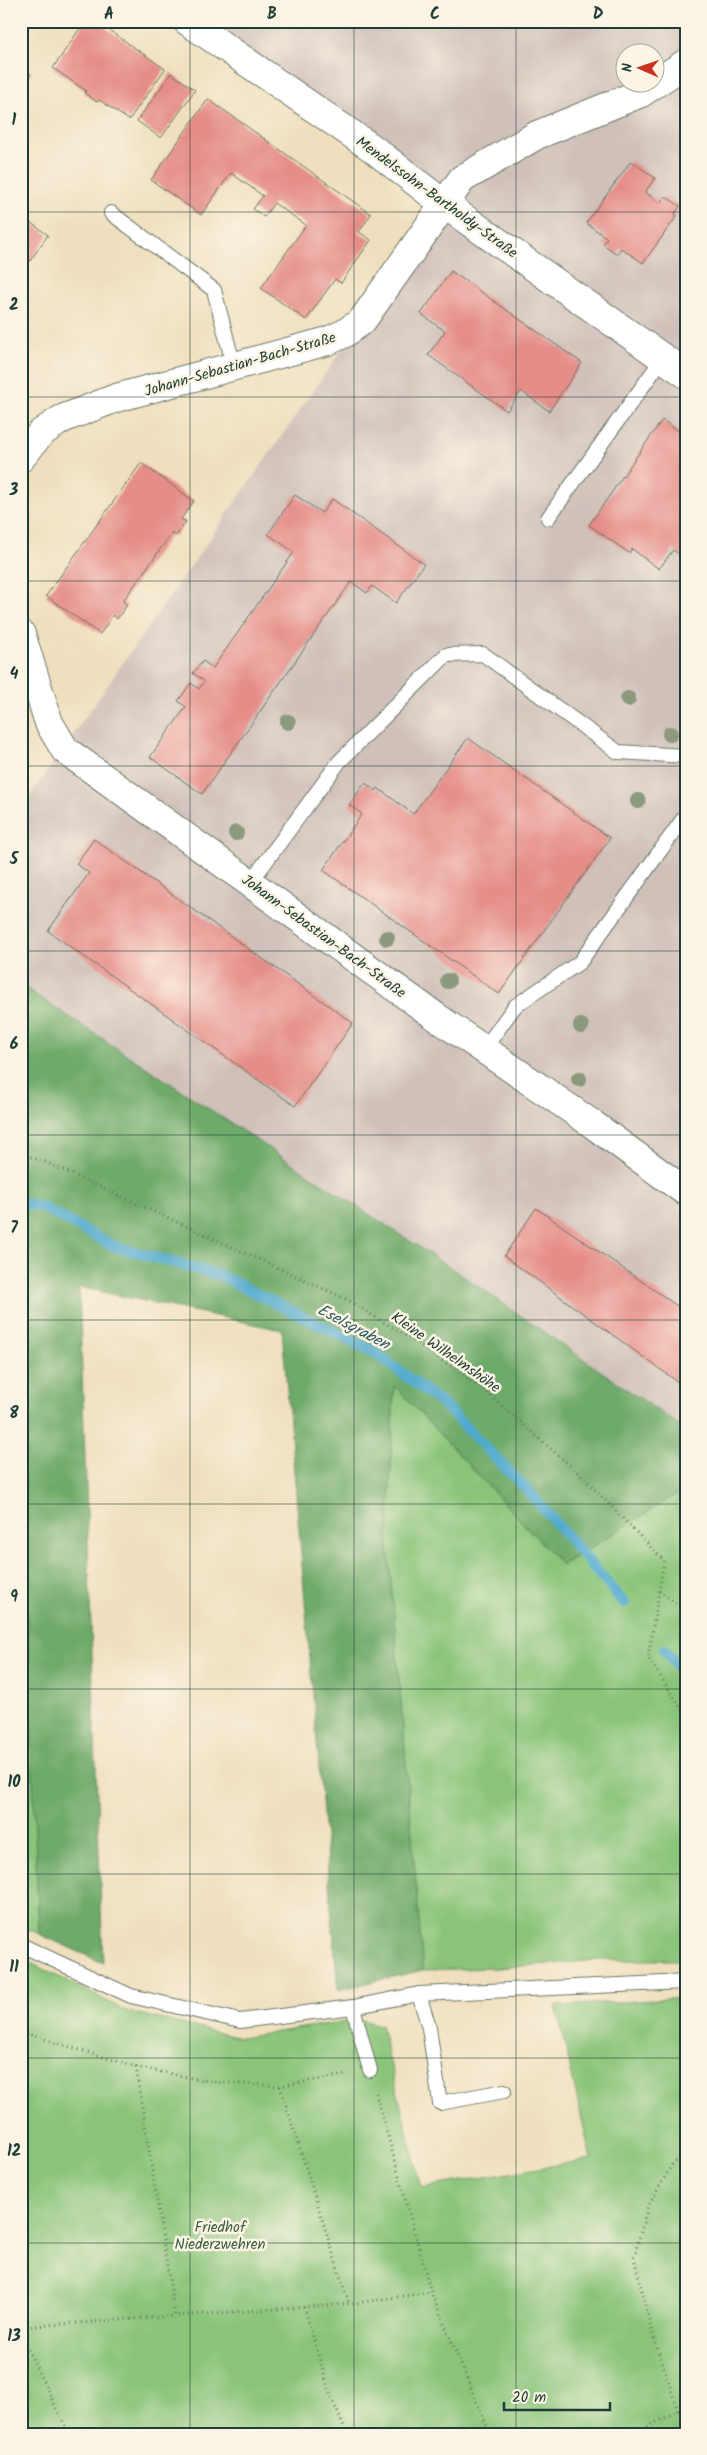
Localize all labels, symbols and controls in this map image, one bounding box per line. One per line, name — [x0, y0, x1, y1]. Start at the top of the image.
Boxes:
text: A — [104, 2, 114, 27]
text: B — [267, 2, 277, 27]
text: C — [430, 2, 440, 27]
text: D — [593, 2, 604, 27]
north arrow — [614, 42, 664, 92]
text: N — [617, 63, 639, 72]
text: 1 — [12, 108, 17, 133]
street label: Mendelssohn-Bartholdy-Straße — [350, 131, 523, 265]
text: 2 — [9, 293, 19, 318]
street label: Johann-Sebastian-Bach-Straße — [142, 326, 339, 404]
text: 3 — [9, 478, 19, 503]
text: 4 — [10, 662, 19, 687]
text: 5 — [9, 847, 20, 872]
street label: Johann-Sebastian-Bach-Straße — [236, 869, 411, 1005]
text: 6 — [10, 1032, 19, 1057]
text: 7 — [10, 1216, 18, 1241]
water label: Eselsgraben — [313, 1298, 395, 1358]
street label: Kleine Wilhelmshöhe — [386, 1306, 505, 1400]
text: 8 — [9, 1401, 19, 1426]
text: 9 — [10, 1585, 18, 1610]
text: 10 — [7, 1770, 21, 1795]
text: 11 — [9, 1955, 19, 1980]
text: 12 — [7, 2139, 21, 2164]
park label: Friedhof Niederzwehren — [175, 2216, 265, 2257]
text: 13 — [7, 2324, 21, 2349]
scale bar — [504, 2380, 611, 2412]
text: 20 m — [512, 2386, 546, 2410]

